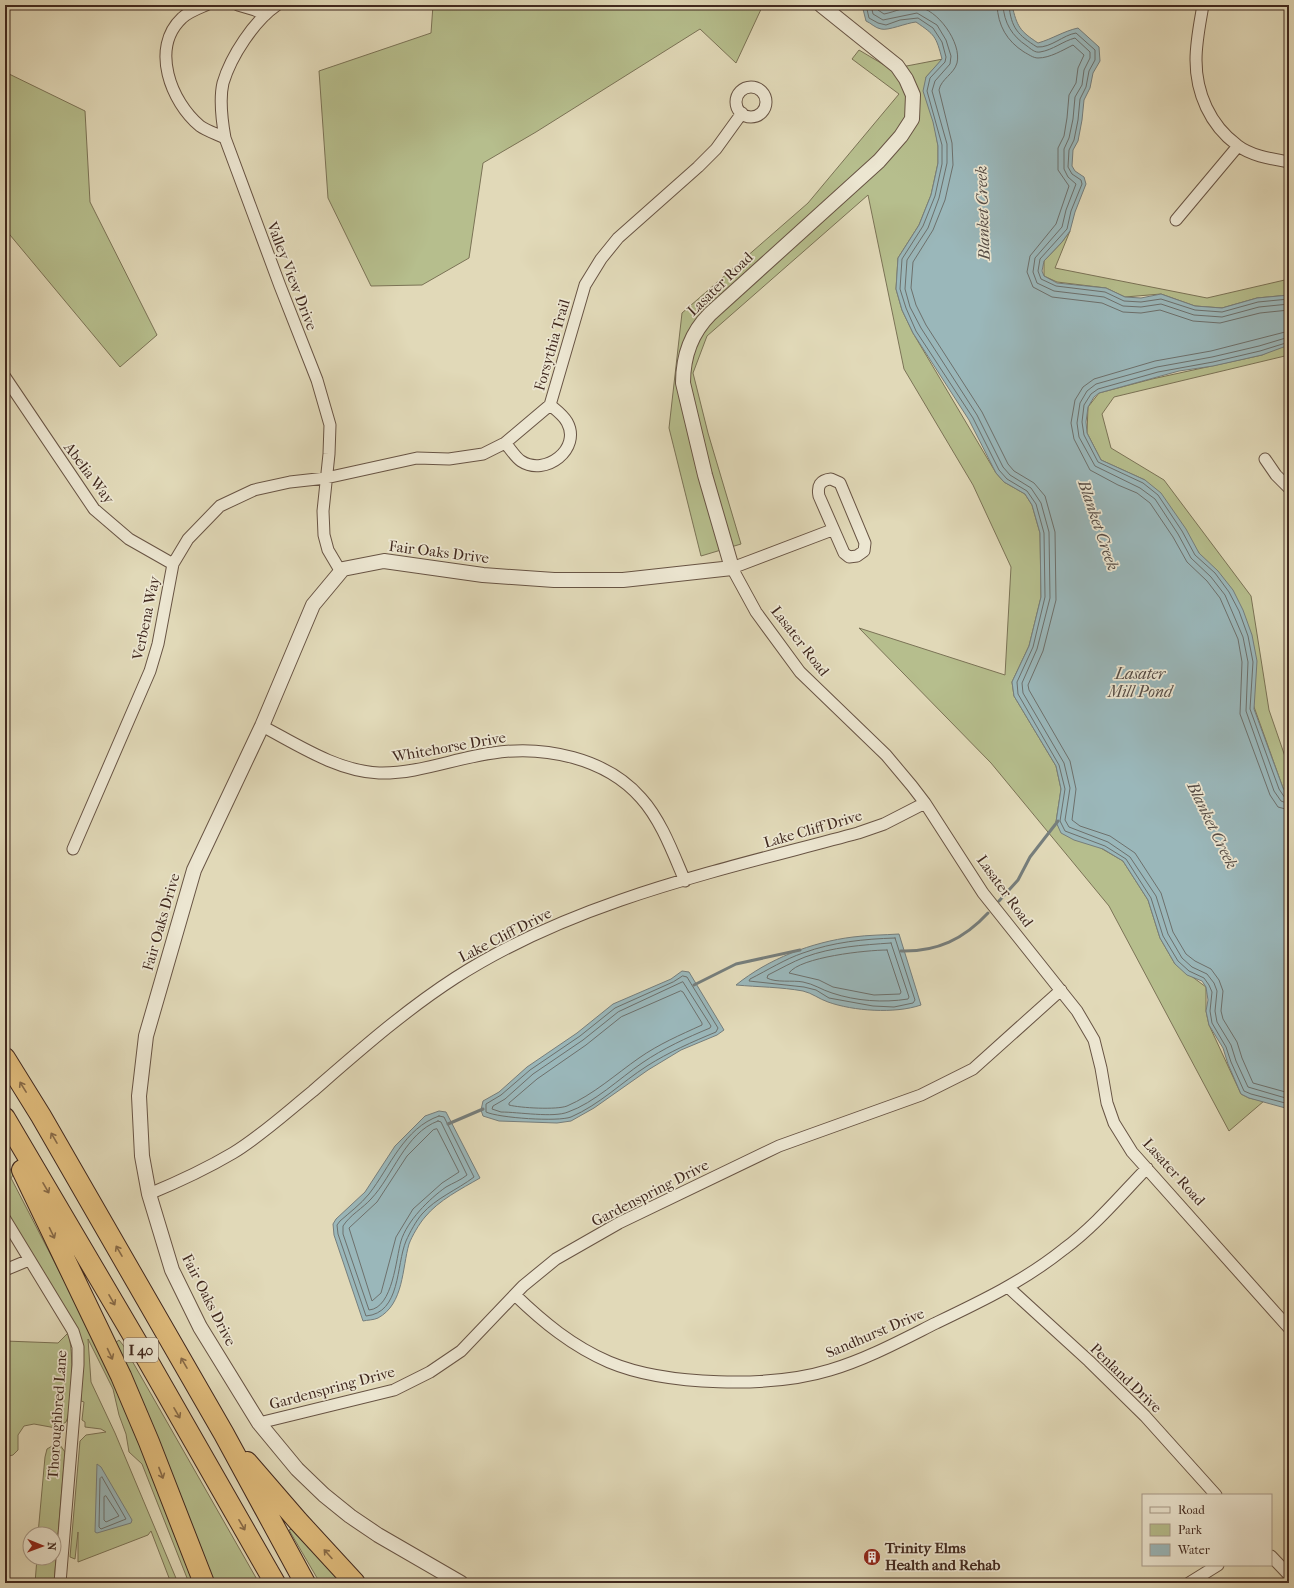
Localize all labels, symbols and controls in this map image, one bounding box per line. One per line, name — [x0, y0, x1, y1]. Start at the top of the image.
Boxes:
water label: Blanket Creek — [971, 165, 994, 261]
street label: Valley View Drive — [263, 218, 321, 333]
street label: Lasater Road — [683, 248, 757, 320]
street label: Forsythia Trail — [530, 297, 574, 393]
street label: Abelia Way — [60, 438, 118, 508]
water label: Blanket Creek — [1074, 476, 1123, 573]
street label: Fair Oaks Drive — [388, 537, 491, 567]
street label: Verbena Way — [128, 573, 164, 663]
street label: Lasater Road — [767, 602, 834, 680]
water label: Lasater Mill Pond — [1107, 664, 1174, 701]
street label: Whitehorse Drive — [390, 728, 508, 766]
water label: Blanket Creek — [1183, 778, 1242, 872]
street label: Lake Cliff Drive — [762, 806, 865, 852]
street label: Lasater Road — [973, 852, 1038, 931]
street label: Fair Oaks Drive — [138, 871, 184, 973]
street label: Lake Cliff Drive — [456, 904, 555, 966]
one-way arrow — [19, 1082, 27, 1093]
one-way arrow — [50, 1132, 58, 1144]
street label: Lasater Road — [1139, 1135, 1209, 1210]
street label: Gardenspring Drive — [588, 1155, 712, 1230]
one-way arrow — [43, 1182, 51, 1194]
one-way arrow — [49, 1226, 56, 1238]
one-way arrow — [114, 1245, 122, 1257]
street label: Fair Oaks Drive — [178, 1251, 240, 1350]
one-way arrow — [108, 1294, 116, 1305]
street label: Sandhurst Drive — [823, 1304, 928, 1362]
road number: I 40 — [124, 1338, 158, 1362]
street label: Penland Drive — [1086, 1339, 1166, 1417]
one-way arrow — [107, 1347, 114, 1359]
street label: Thoroughbred Lane — [43, 1349, 71, 1480]
one-way arrow — [179, 1357, 187, 1369]
street label: Gardenspring Drive — [267, 1362, 397, 1413]
one-way arrow — [174, 1407, 182, 1419]
one-way arrow — [158, 1467, 165, 1479]
legend — [1142, 1494, 1272, 1566]
text: Road — [1178, 1503, 1205, 1517]
one-way arrow — [238, 1519, 246, 1531]
text: Park — [1178, 1523, 1203, 1537]
north arrow — [22, 1526, 62, 1566]
place label: Trinity Elms Health and Rehab — [884, 1539, 1000, 1574]
text: N — [45, 1542, 58, 1551]
text: Water — [1177, 1543, 1211, 1557]
building icon: Trinity Elms Health and Rehab — [862, 1547, 882, 1567]
one-way arrow — [324, 1549, 333, 1559]

